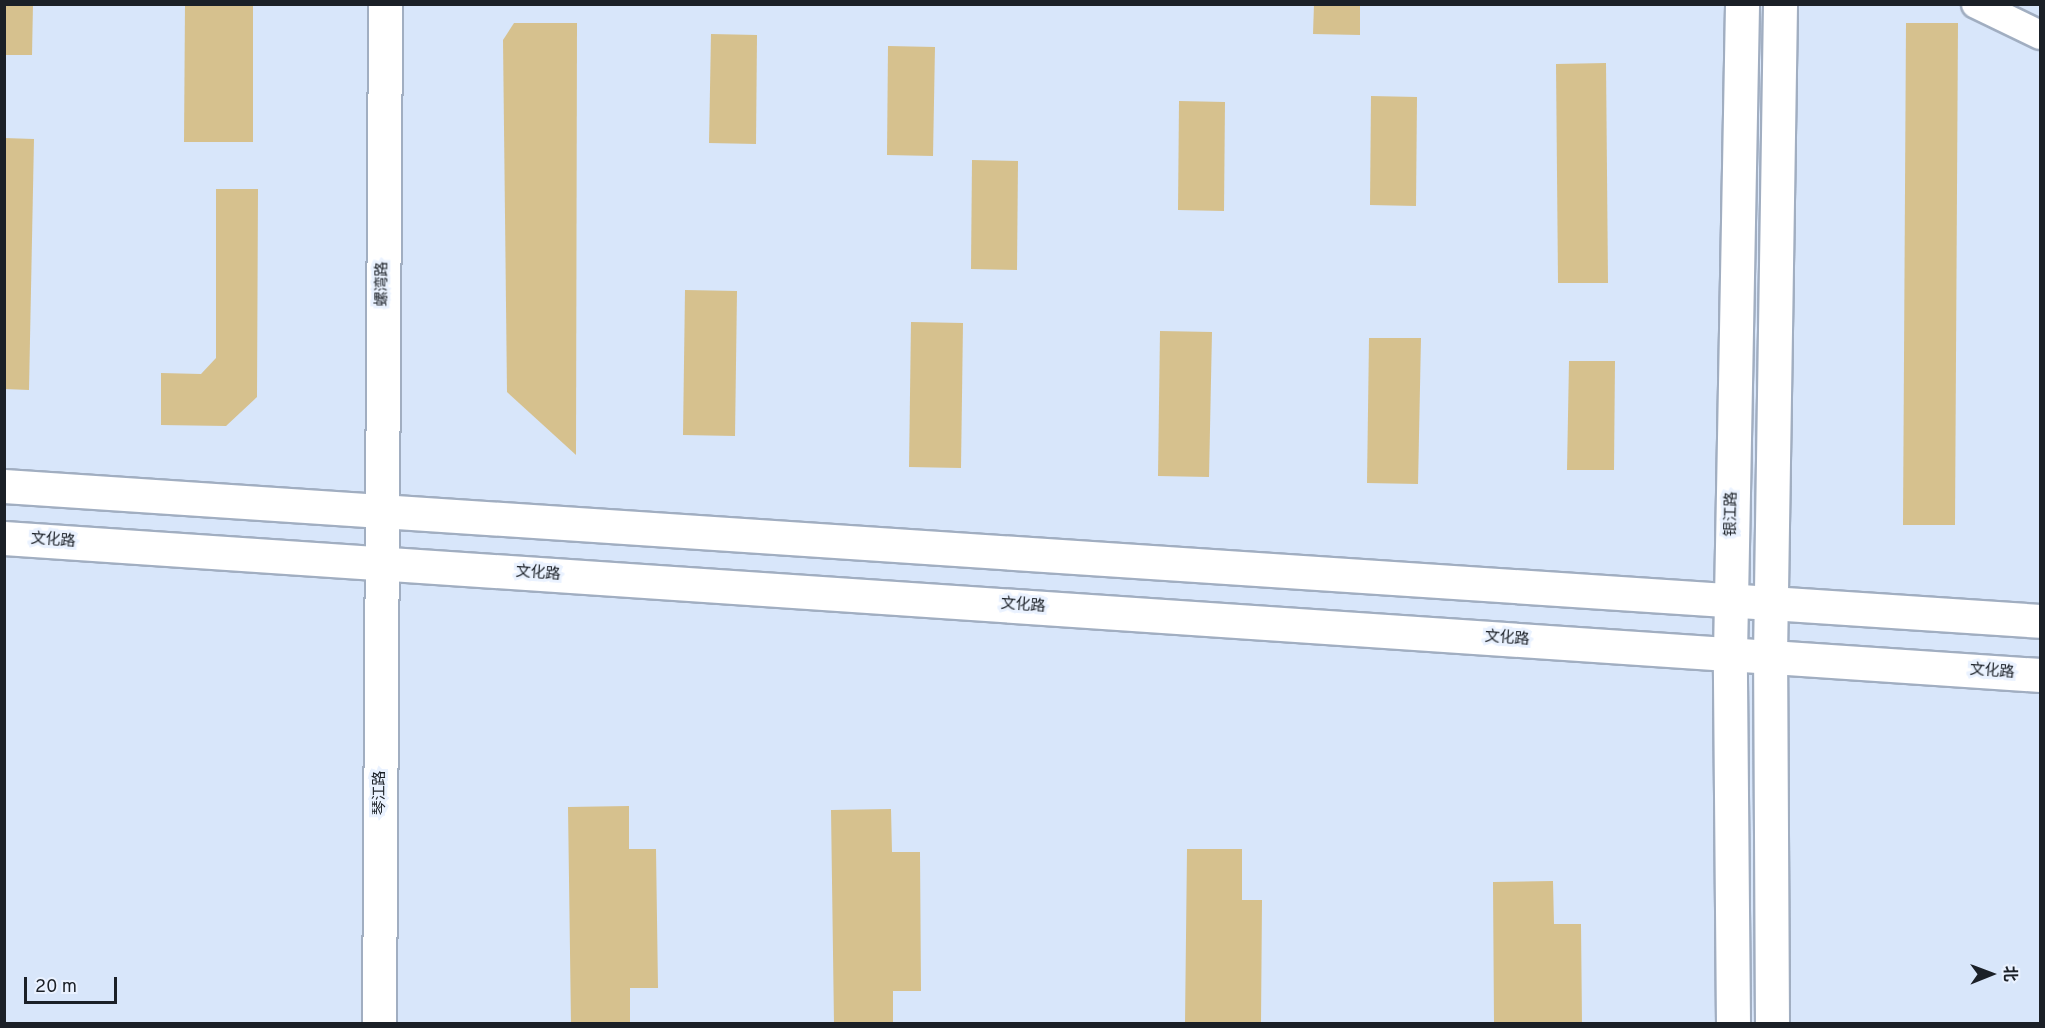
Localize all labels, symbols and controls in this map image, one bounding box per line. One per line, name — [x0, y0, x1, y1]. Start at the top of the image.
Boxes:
street label: 螺湾路 — [374, 262, 392, 306]
street label: 银江路 — [1723, 491, 1741, 537]
street label: 文化路 — [30, 530, 76, 552]
street label: 文化路 — [515, 563, 561, 585]
street label: 文化路 — [1000, 595, 1046, 617]
street label: 文化路 — [1484, 628, 1530, 650]
street label: 文化路 — [1969, 661, 2015, 683]
street label: 琴江路 — [372, 771, 390, 815]
north arrow — [1961, 944, 2021, 1004]
scale bar — [27, 965, 120, 1003]
text: 北 — [1999, 965, 2019, 982]
text: 20 m — [35, 976, 77, 999]

